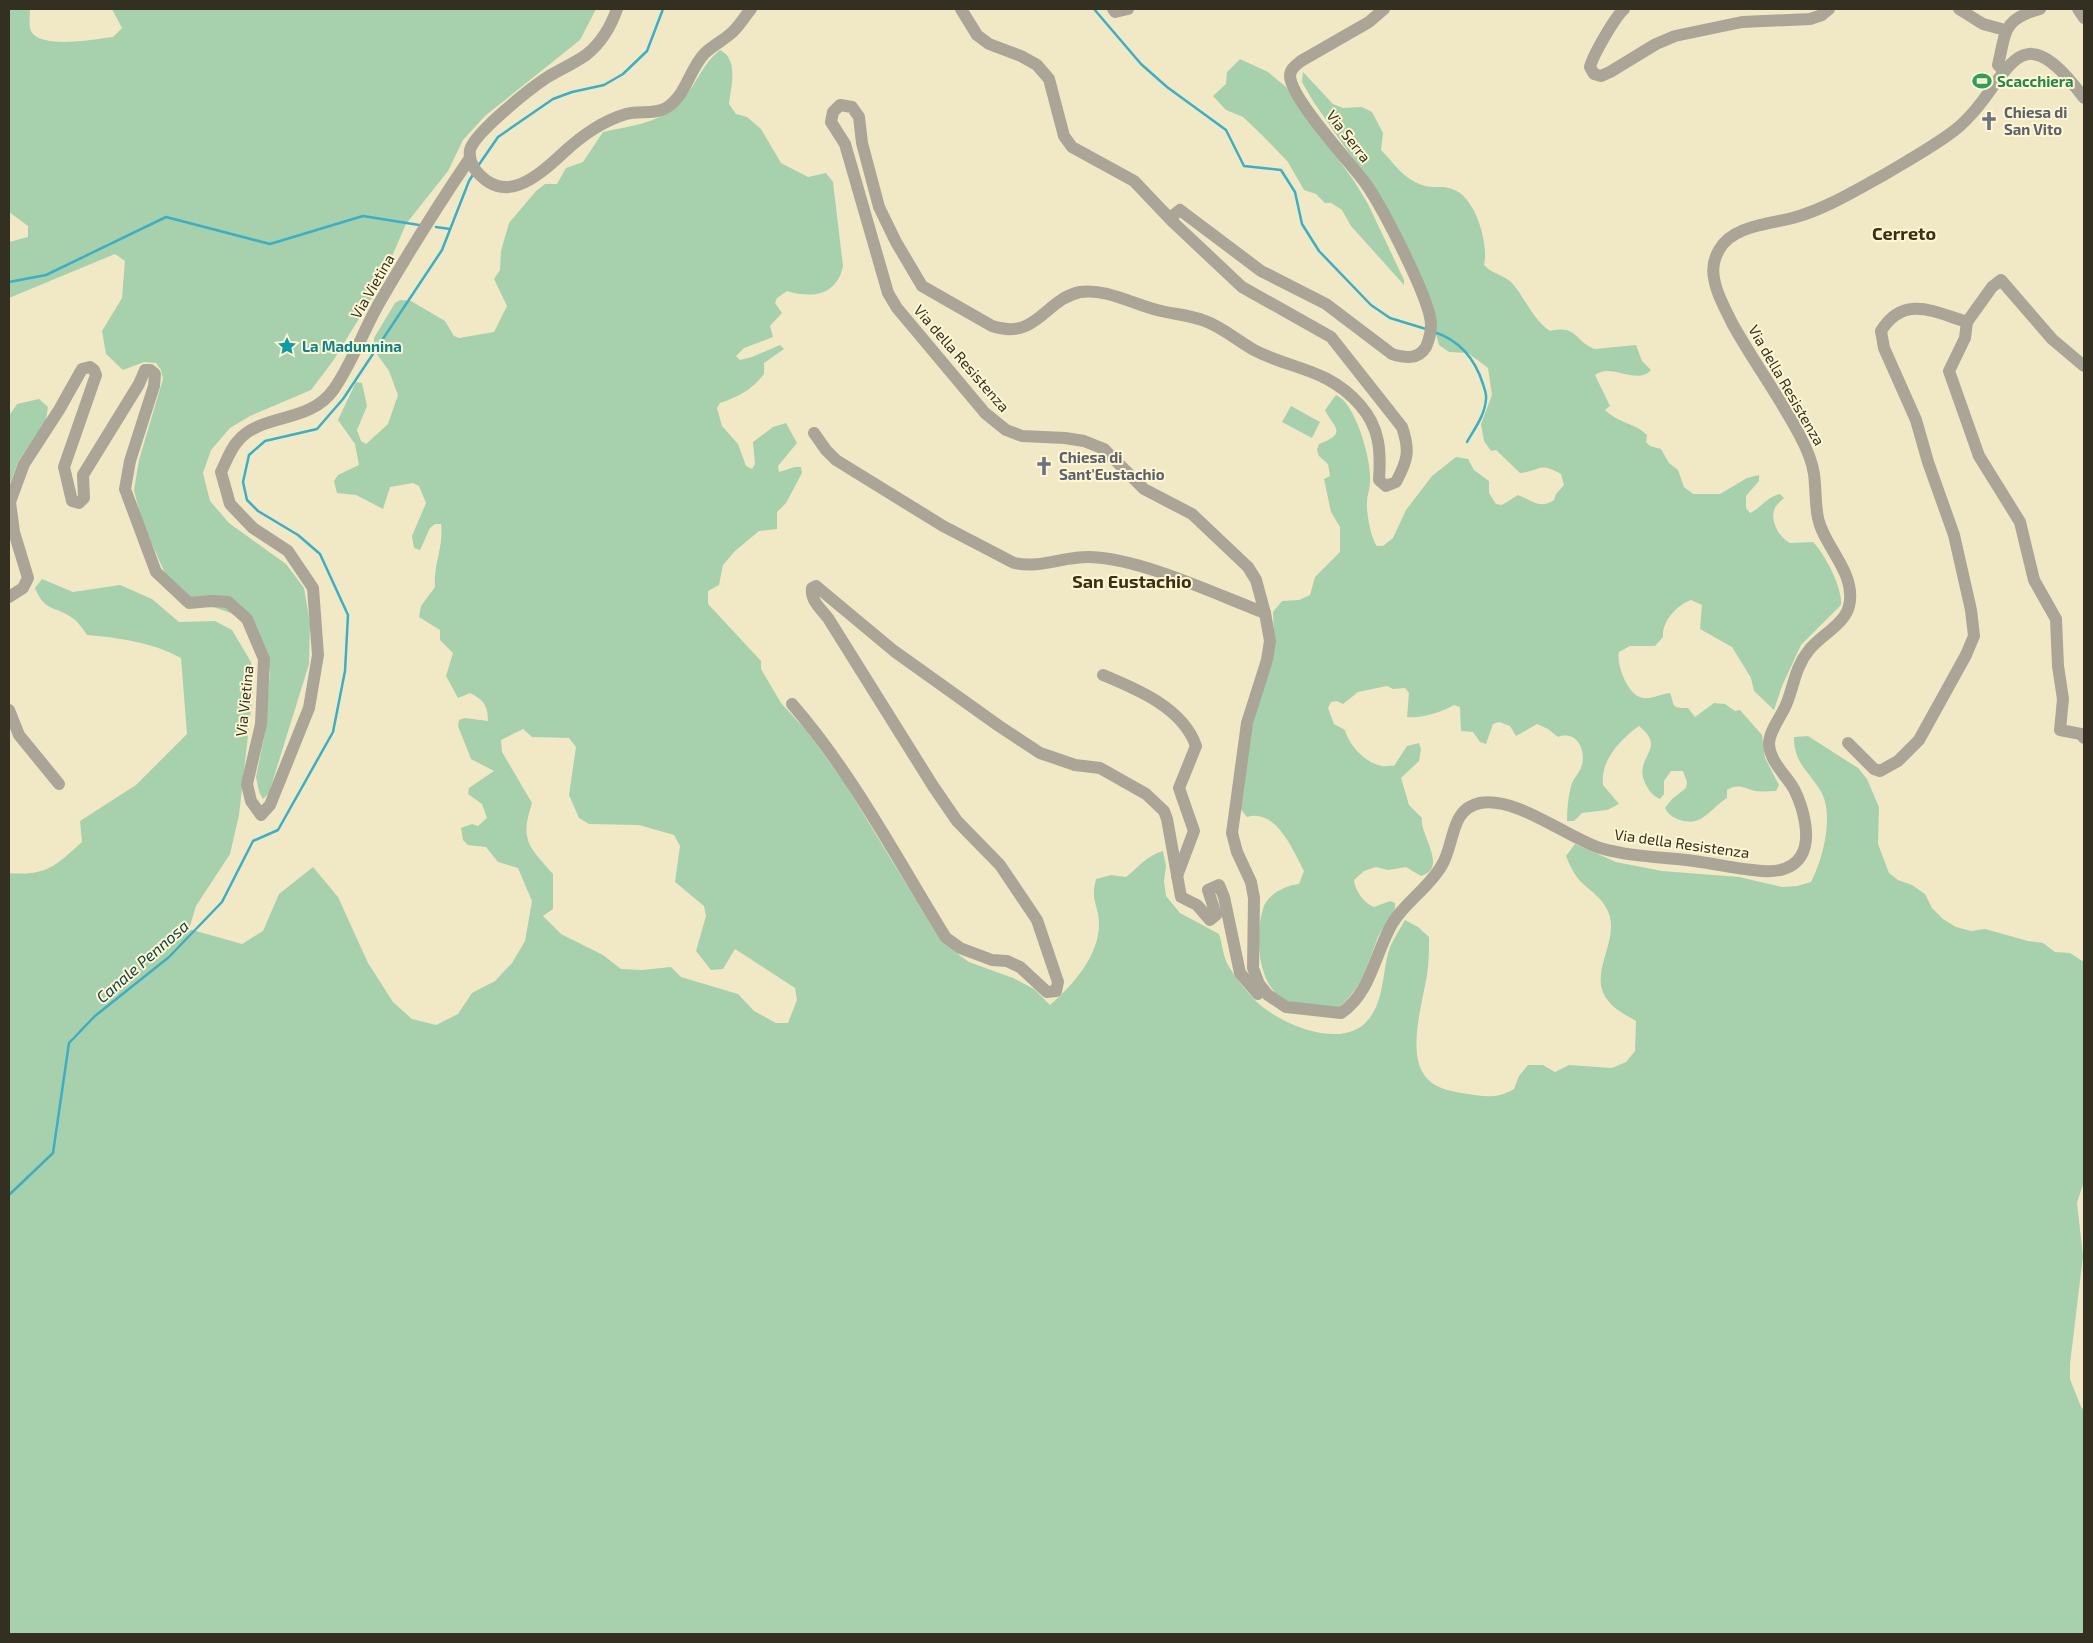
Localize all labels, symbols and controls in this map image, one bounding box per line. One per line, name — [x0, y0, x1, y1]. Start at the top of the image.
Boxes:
sports icon: Scacchiera — [1971, 70, 1993, 92]
place label: Scacchiera — [1997, 72, 2074, 90]
place label: Chiesa di San Vito — [2004, 103, 2067, 138]
street label: Via Serra — [1323, 106, 1375, 166]
church icon: Chiesa di San Vito — [1978, 110, 2000, 132]
district label: Cerreto — [1872, 222, 1936, 244]
street label: Via Vietina — [346, 251, 398, 321]
street label: Via della Resistenza — [911, 301, 1013, 415]
street label: Via della Resistenza — [1745, 322, 1829, 448]
place icon: La Madunnina — [276, 335, 298, 357]
place label: La Madunnina — [302, 337, 402, 355]
place label: Chiesa di Sant'Eustachio — [1059, 448, 1165, 483]
church icon: Chiesa di Sant'Eustachio — [1033, 455, 1055, 477]
district label: San Eustachio — [1072, 570, 1192, 592]
street label: Via Vietina — [231, 665, 257, 737]
street label: Via della Resistenza — [1613, 825, 1751, 861]
water label: Canale Pennosa — [92, 916, 192, 1006]

